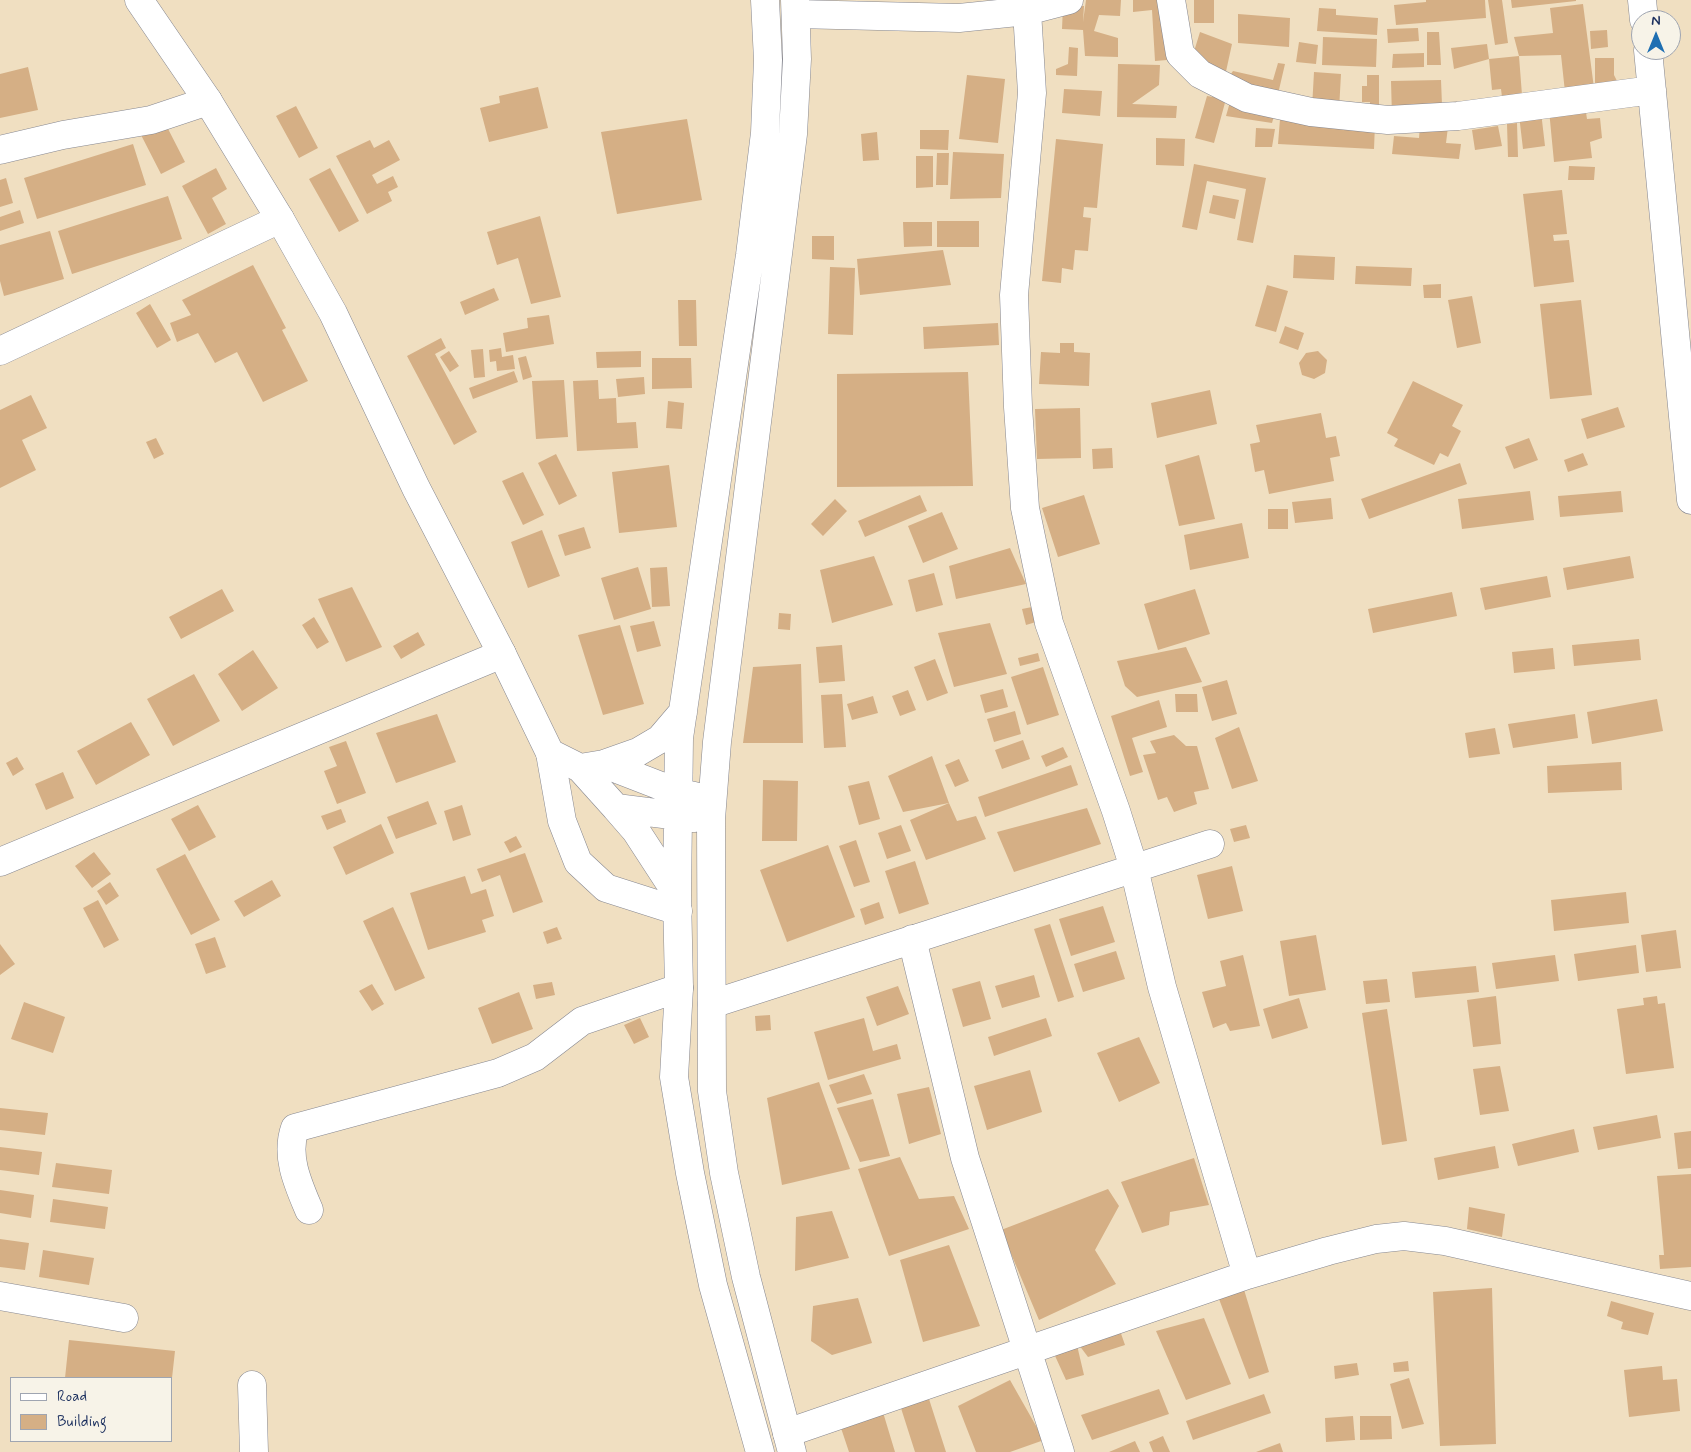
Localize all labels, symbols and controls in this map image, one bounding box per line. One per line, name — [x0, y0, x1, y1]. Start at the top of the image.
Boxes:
north arrow — [1631, 10, 1681, 60]
text: N — [1651, 12, 1661, 30]
legend — [10, 1377, 172, 1442]
text: Road — [57, 1387, 87, 1407]
text: Building — [57, 1412, 107, 1432]

